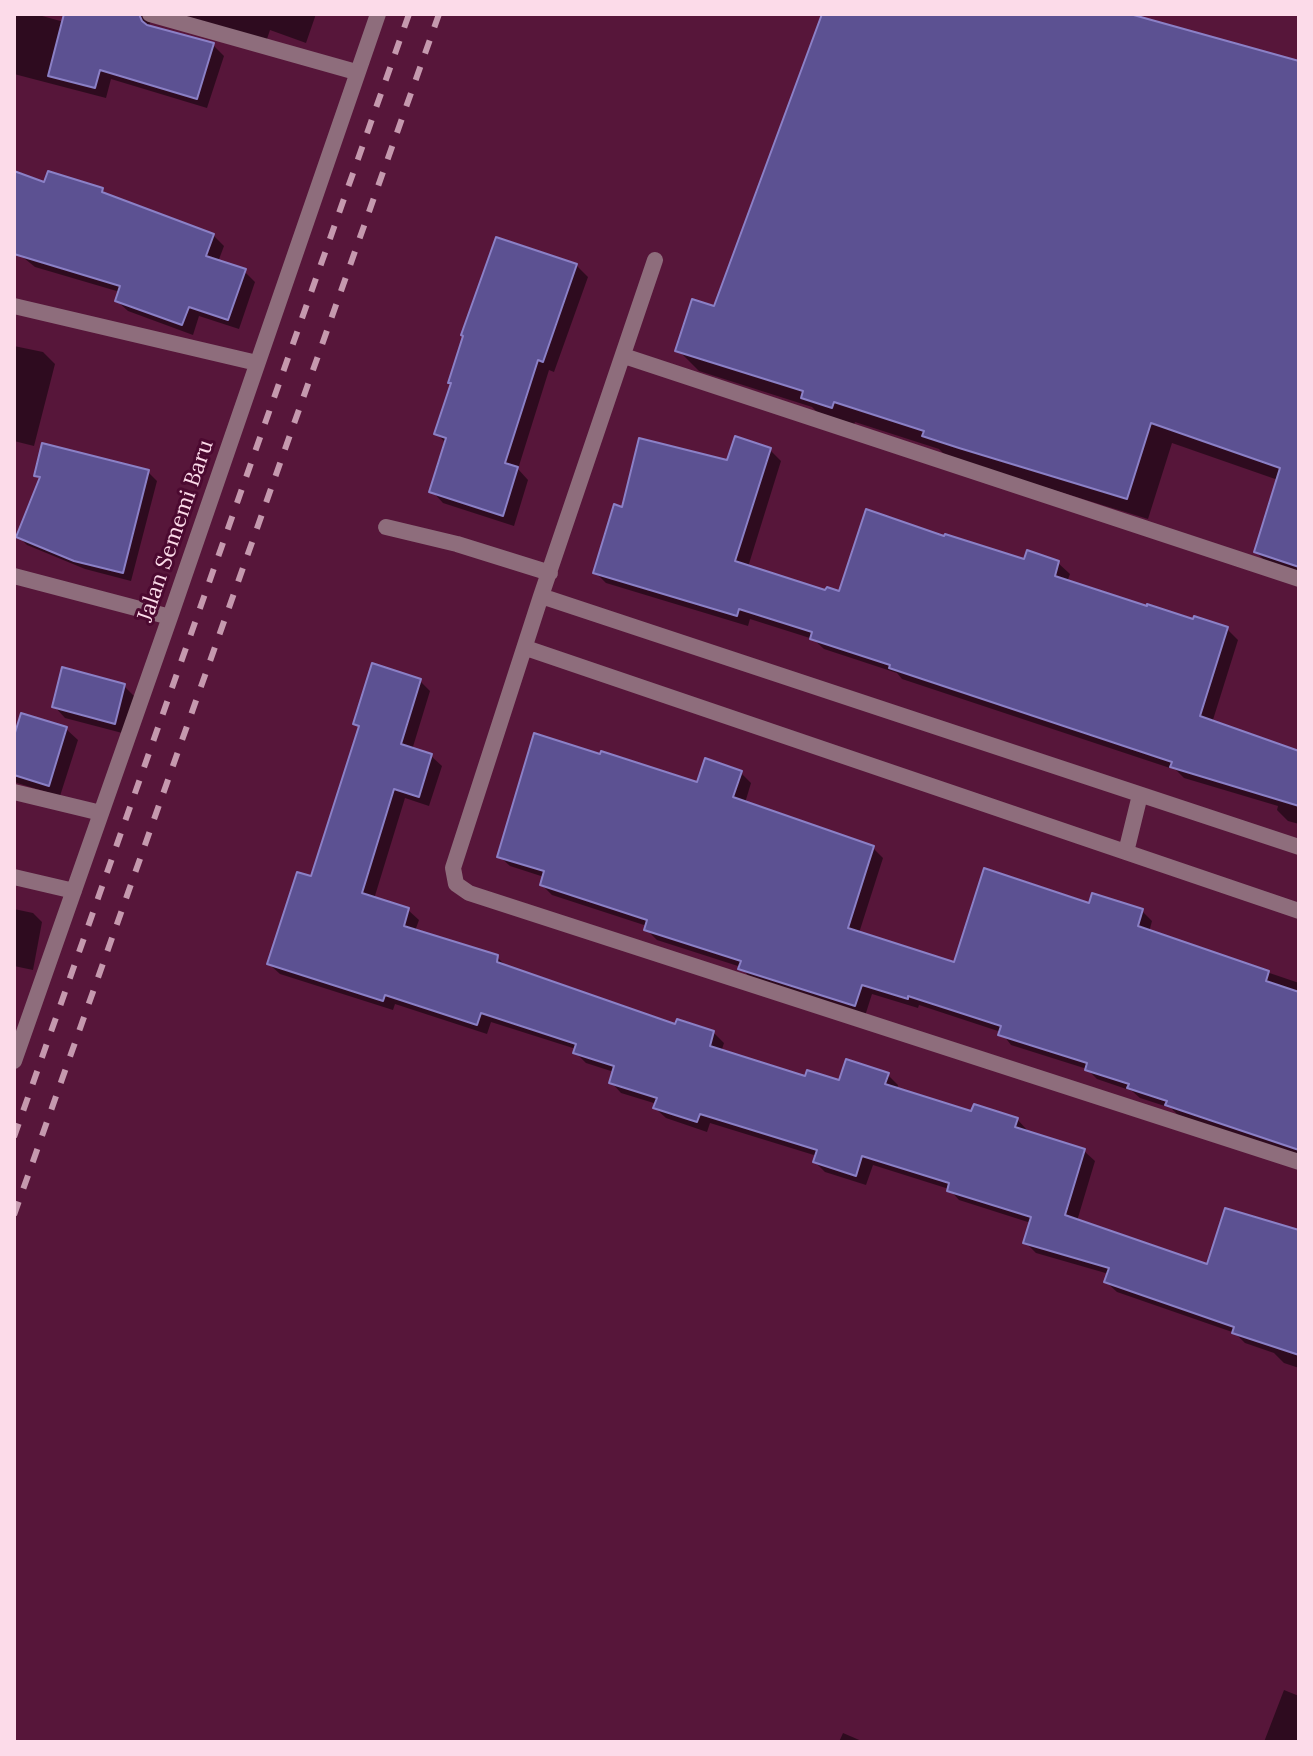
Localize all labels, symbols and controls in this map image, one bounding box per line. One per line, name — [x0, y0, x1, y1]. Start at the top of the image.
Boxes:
street label: Jalan Sememi Baru — [132, 436, 220, 626]

